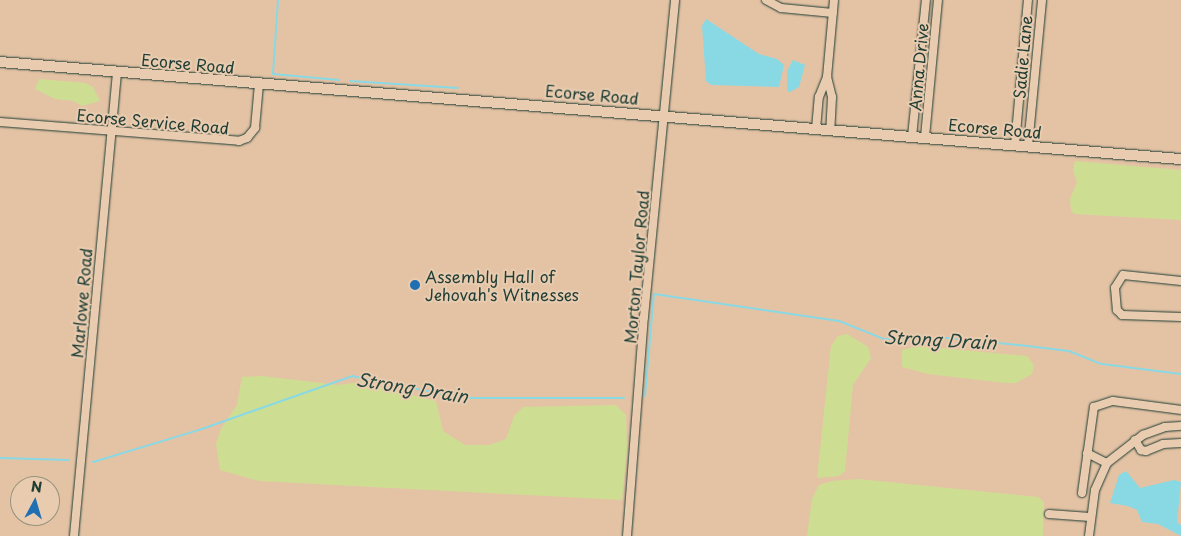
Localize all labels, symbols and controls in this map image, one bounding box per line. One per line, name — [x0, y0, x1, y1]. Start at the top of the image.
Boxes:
street label: Sadie Lane — [1009, 14, 1035, 100]
street label: Anna Drive — [905, 23, 931, 111]
street label: Ecorse Road — [140, 49, 236, 77]
street label: Ecorse Road — [544, 80, 640, 108]
street label: Ecorse Service Road — [76, 105, 230, 137]
street label: Ecorse Road — [947, 114, 1043, 142]
street label: Morton Taylor Road — [620, 189, 652, 345]
street label: Marlowe Road — [67, 248, 95, 358]
place label: Assembly Hall of Jehovah's Witnesses — [425, 266, 579, 304]
marker: Assembly Hall of Jehovah's Witnesses — [409, 279, 421, 291]
water label: Strong Drain — [883, 326, 997, 354]
water label: Strong Drain — [355, 369, 469, 407]
north arrow — [10, 476, 60, 526]
text: N — [30, 476, 43, 498]

